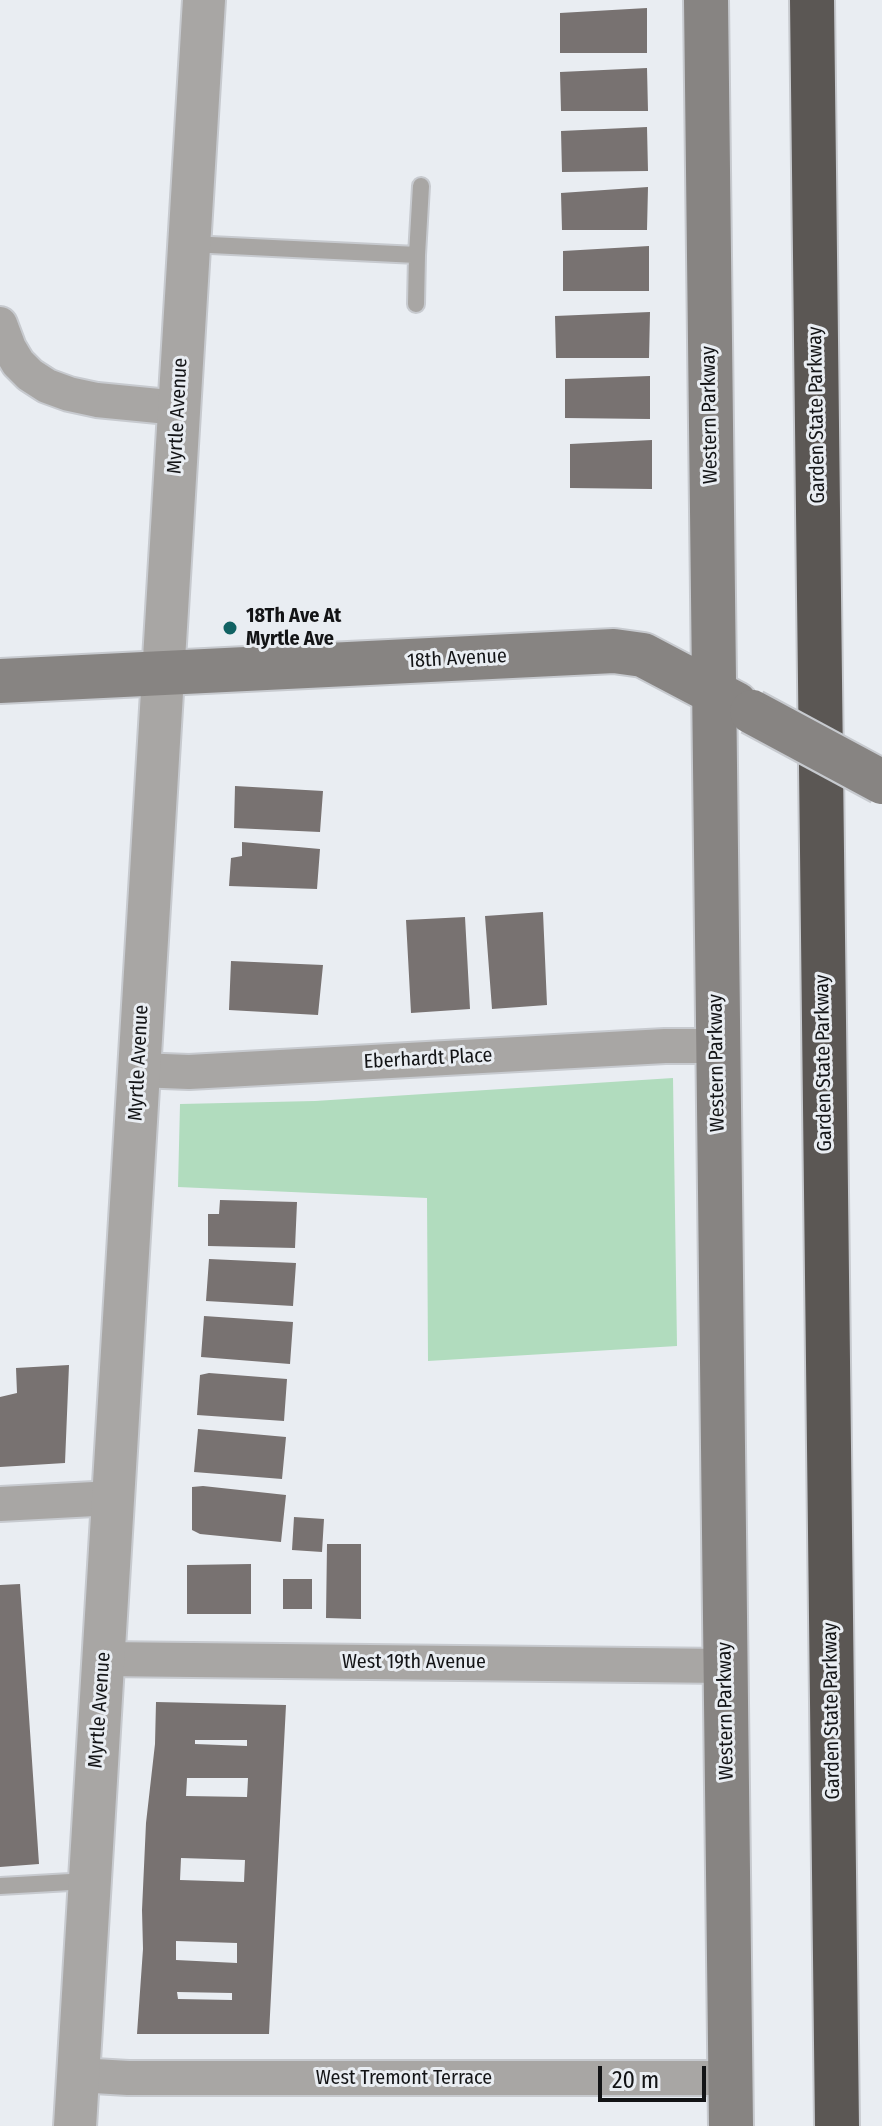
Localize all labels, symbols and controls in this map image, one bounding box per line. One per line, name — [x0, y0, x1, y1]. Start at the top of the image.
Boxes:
street label: Garden State Parkway — [803, 326, 831, 504]
street label: Western Parkway — [697, 346, 723, 484]
street label: Myrtle Avenue — [163, 357, 193, 475]
place label: 18Th Ave At Myrtle Ave — [246, 604, 341, 651]
marker: 18Th Ave At Myrtle Ave — [221, 619, 239, 637]
street label: 18th Avenue — [407, 644, 507, 674]
street label: Garden State Parkway — [810, 974, 838, 1152]
street label: Western Parkway — [704, 994, 730, 1132]
street label: Myrtle Avenue — [124, 1004, 154, 1122]
street label: Eberhardt Place — [363, 1044, 493, 1074]
street label: Garden State Parkway — [818, 1622, 846, 1800]
street label: Western Parkway — [713, 1642, 739, 1780]
street label: West 19th Avenue — [342, 1650, 486, 1674]
street label: Myrtle Avenue — [84, 1651, 116, 1769]
scale bar — [602, 2050, 710, 2100]
street label: West Tremont Terrace — [316, 2066, 492, 2090]
text: 20 m — [612, 2066, 659, 2094]

